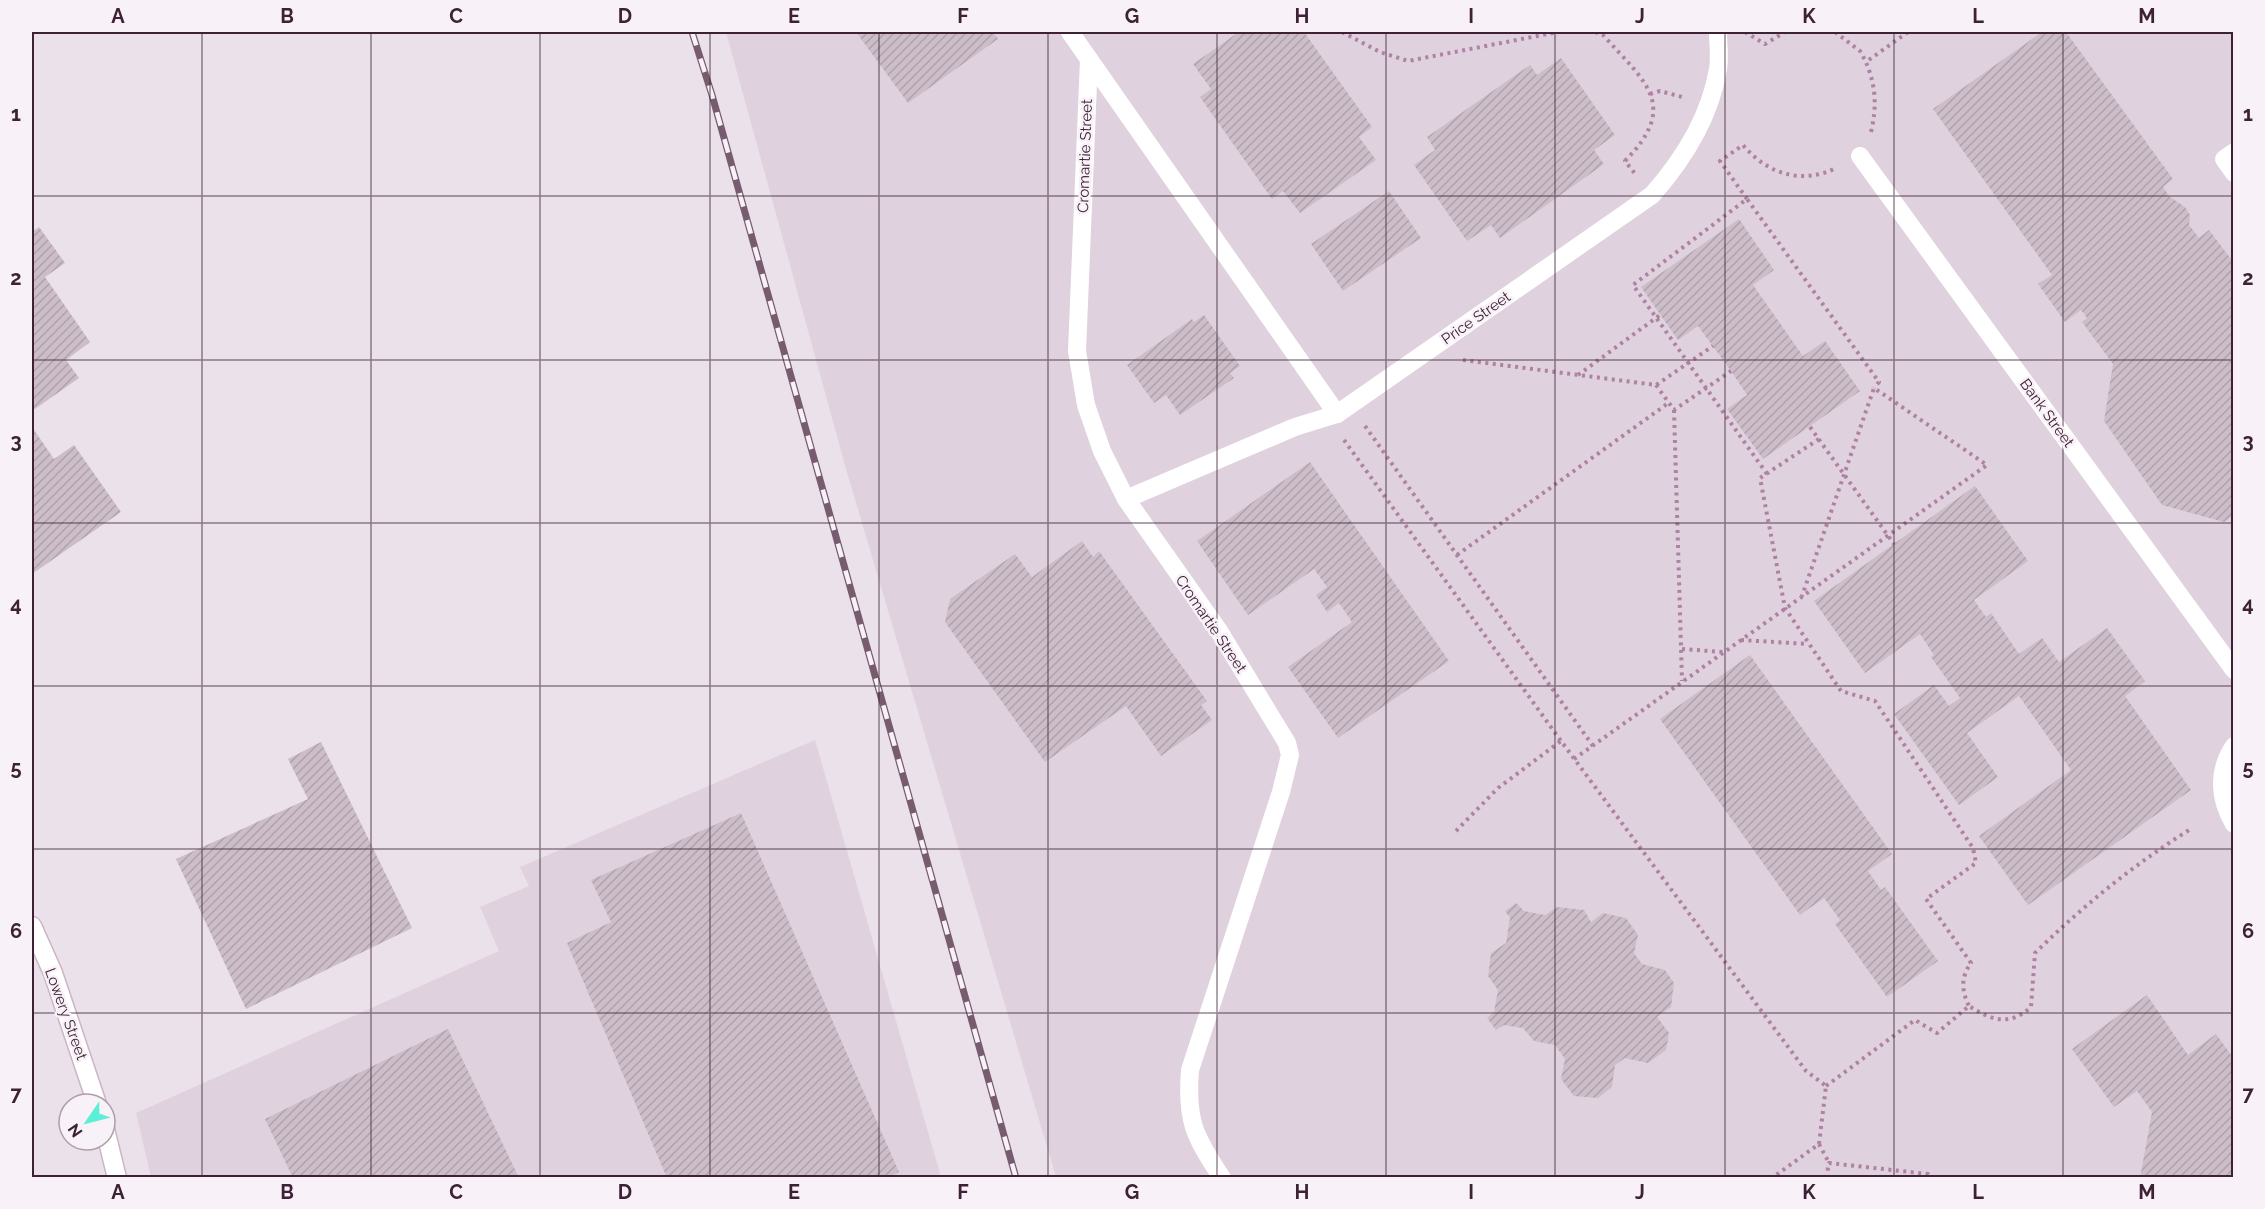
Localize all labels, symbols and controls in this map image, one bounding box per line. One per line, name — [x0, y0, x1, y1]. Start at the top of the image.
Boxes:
text: A — [111, 4, 125, 28]
text: B — [280, 4, 294, 28]
text: C — [449, 4, 463, 28]
text: D — [618, 4, 632, 28]
text: E — [788, 4, 800, 28]
text: F — [957, 4, 969, 28]
text: G — [1125, 4, 1139, 28]
text: H — [1295, 4, 1309, 28]
text: I — [1468, 4, 1474, 28]
text: J — [1635, 4, 1645, 28]
text: K — [1802, 4, 1816, 28]
text: L — [1972, 4, 1984, 28]
text: M — [2138, 4, 2156, 28]
street label: Cromartie Street — [1074, 99, 1096, 213]
text: 1 — [11, 102, 21, 126]
text: 1 — [2243, 102, 2253, 126]
text: 2 — [10, 266, 22, 290]
text: 2 — [2242, 266, 2254, 290]
street label: Price Street — [1438, 288, 1514, 348]
street label: Bank Street — [2016, 375, 2078, 451]
text: 3 — [10, 429, 22, 453]
text: 3 — [2242, 429, 2254, 453]
street label: Cromartie Street — [1172, 572, 1250, 676]
text: 4 — [10, 592, 22, 616]
text: 4 — [2242, 592, 2254, 616]
text: 5 — [10, 756, 22, 780]
text: 5 — [2242, 756, 2254, 780]
text: 6 — [10, 919, 22, 943]
text: 6 — [2242, 919, 2254, 943]
street label: Lowery Street — [41, 966, 91, 1062]
text: 7 — [10, 1082, 22, 1106]
text: 7 — [2242, 1082, 2254, 1106]
north arrow — [57, 1092, 117, 1152]
text: N — [64, 1120, 86, 1141]
text: A — [111, 1180, 125, 1204]
text: B — [280, 1180, 294, 1204]
text: C — [449, 1180, 463, 1204]
text: D — [618, 1180, 632, 1204]
text: E — [788, 1180, 800, 1204]
text: F — [957, 1180, 969, 1204]
text: G — [1125, 1180, 1139, 1204]
text: H — [1295, 1180, 1309, 1204]
text: I — [1468, 1180, 1474, 1204]
text: J — [1635, 1180, 1645, 1204]
text: K — [1802, 1180, 1816, 1204]
text: L — [1972, 1180, 1984, 1204]
text: M — [2138, 1180, 2156, 1204]

